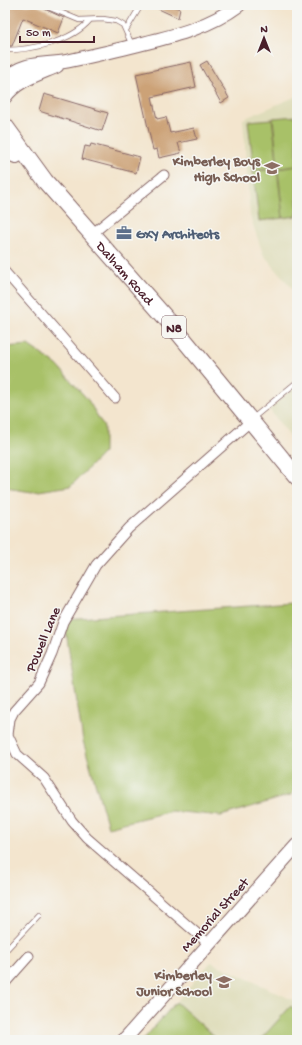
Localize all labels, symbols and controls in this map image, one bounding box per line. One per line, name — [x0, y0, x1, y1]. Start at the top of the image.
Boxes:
scale bar — [20, 18, 94, 44]
north arrow — [244, 18, 284, 58]
text: N — [260, 24, 268, 36]
text: 50 m — [26, 27, 51, 41]
place label: Kimberley Boys High School — [172, 154, 261, 187]
school or university icon: Kimberley Boys High School — [263, 159, 281, 177]
office icon: GXY Architects — [115, 224, 133, 242]
place label: GXY Architects — [136, 227, 220, 244]
street label: Dalham Road — [91, 238, 158, 311]
road number: N8 — [162, 316, 186, 338]
street label: Powell Lane — [23, 604, 66, 676]
street label: Memorial Street — [178, 874, 254, 956]
place label: Kimberley Junior School — [135, 968, 212, 1001]
school or university icon: Kimberley Junior School — [215, 973, 233, 991]

